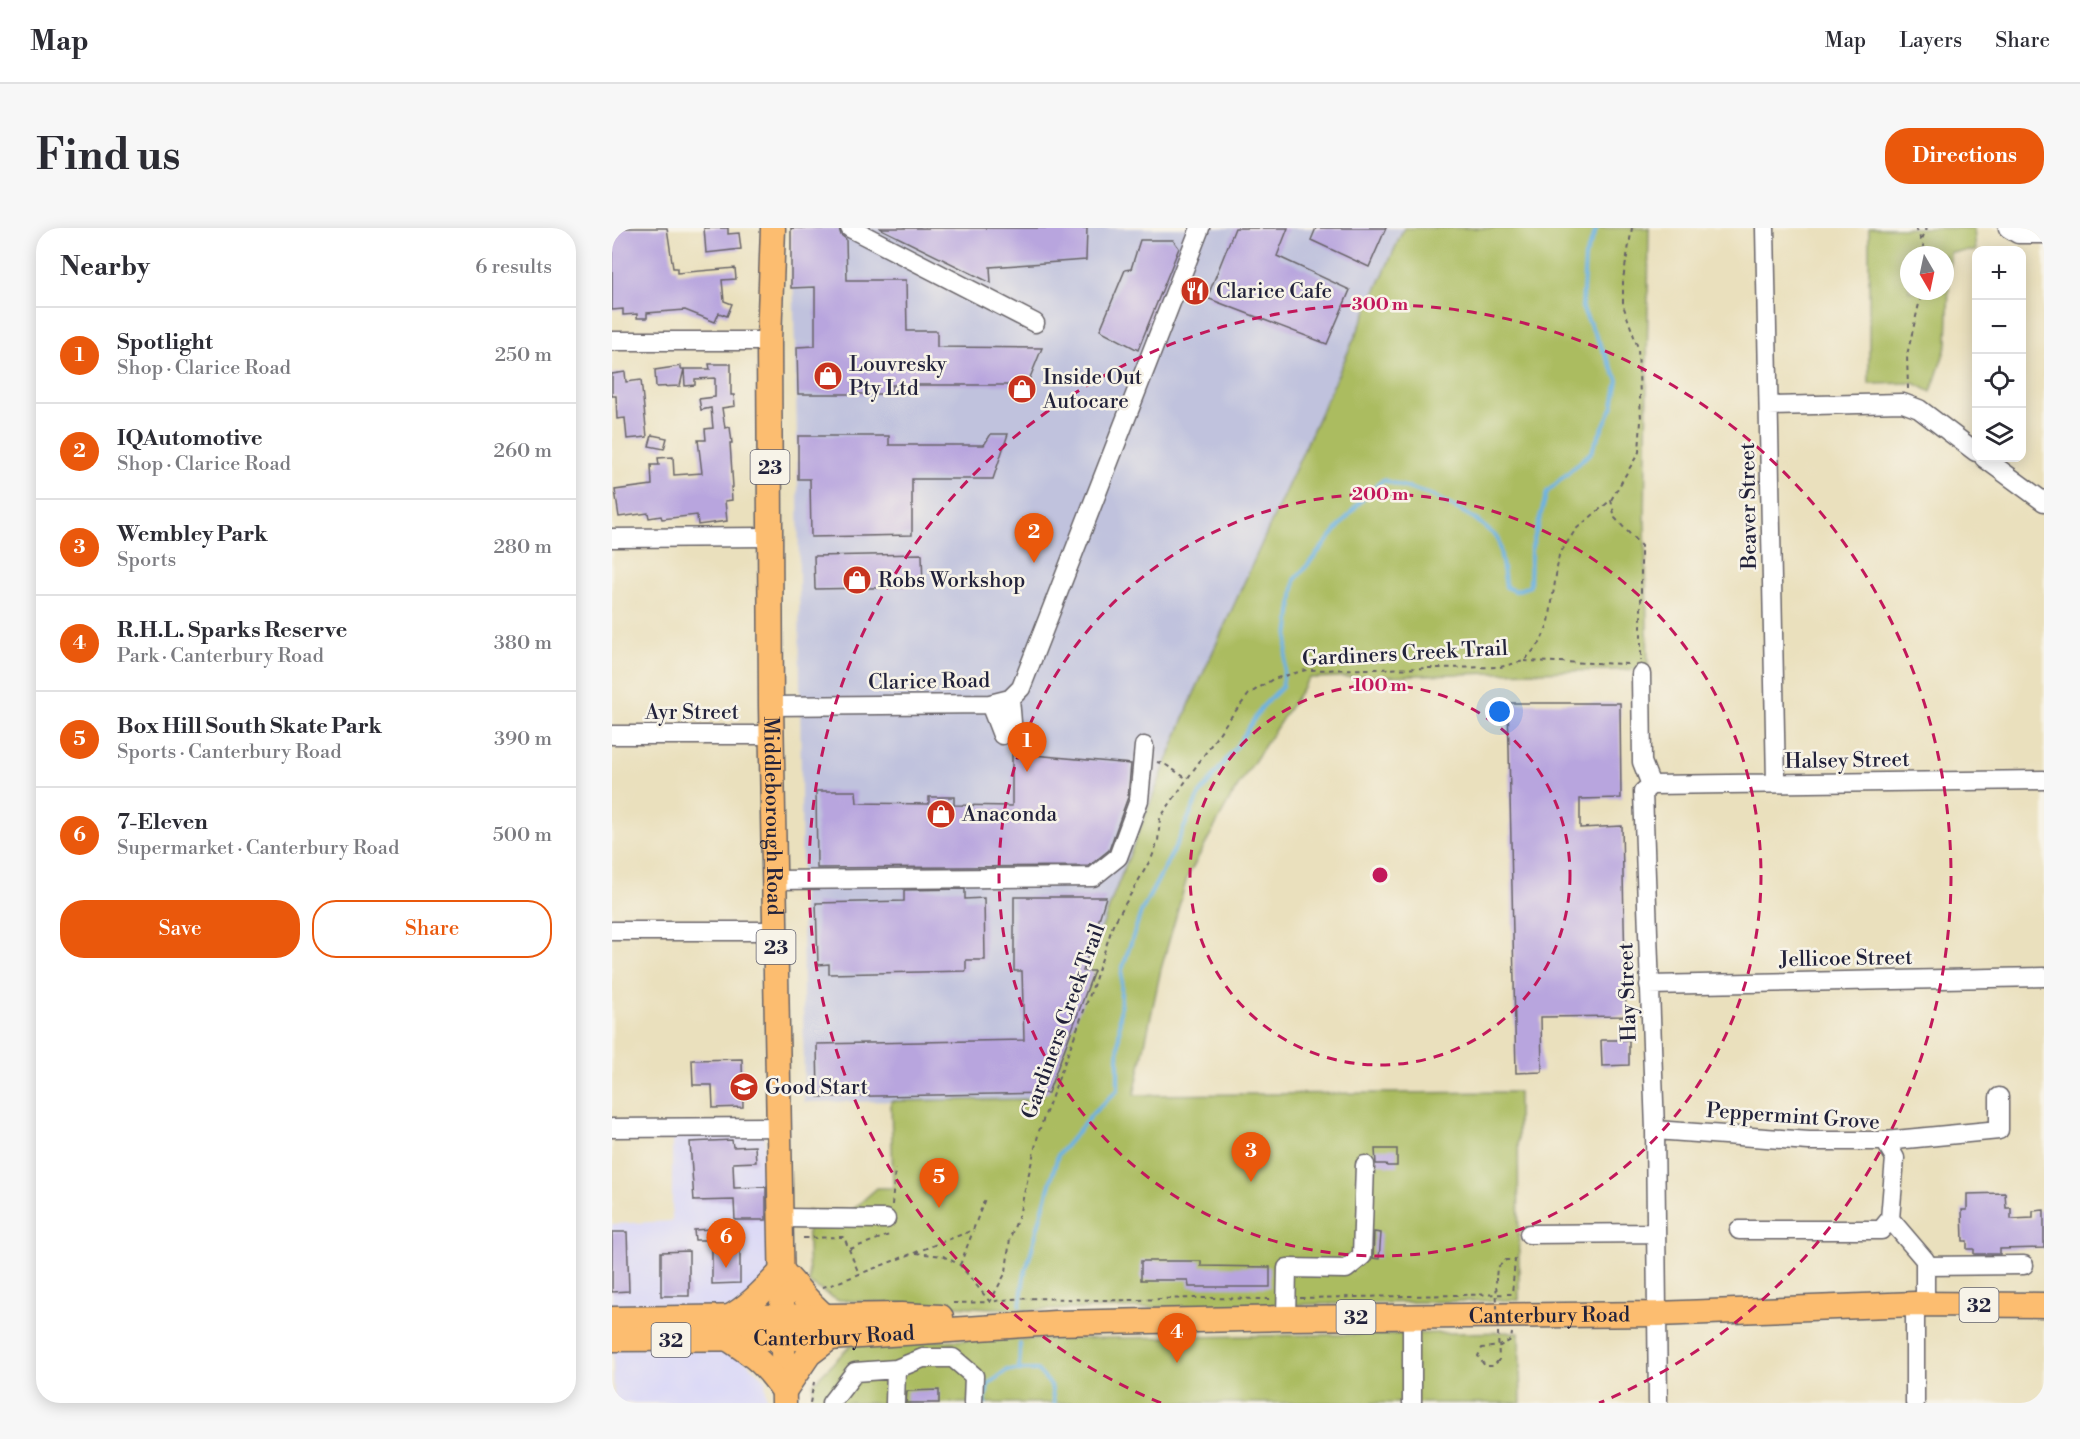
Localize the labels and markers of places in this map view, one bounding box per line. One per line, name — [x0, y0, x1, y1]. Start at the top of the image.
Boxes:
restaurant icon: Clarice Cafe — [1179, 275, 1211, 307]
place label: Clarice Cafe — [1216, 279, 1332, 305]
place label: Louvresky Pty Ltd — [849, 352, 948, 402]
shop icon: Louvresky Pty Ltd — [812, 360, 844, 392]
place label: Inside Out Autocare — [1042, 365, 1143, 415]
shop icon: Inside Out Autocare — [1006, 373, 1038, 405]
pin: 2 — [1014, 514, 1054, 563]
shop icon: Robs Workshop — [841, 564, 873, 596]
place label: Robs Workshop — [878, 568, 1025, 594]
pin: 1 — [1008, 722, 1046, 772]
shop icon: Anaconda — [925, 798, 957, 830]
place label: Anaconda — [961, 802, 1057, 828]
centre of rings — [1370, 865, 1390, 885]
school or university icon: Good Start — [728, 1071, 760, 1103]
place label: Good Start — [765, 1075, 868, 1101]
pin: 3 — [1232, 1132, 1270, 1182]
pin: 5 — [920, 1158, 958, 1208]
pin: 6 — [706, 1218, 746, 1268]
pin: 4 — [1158, 1314, 1196, 1363]

